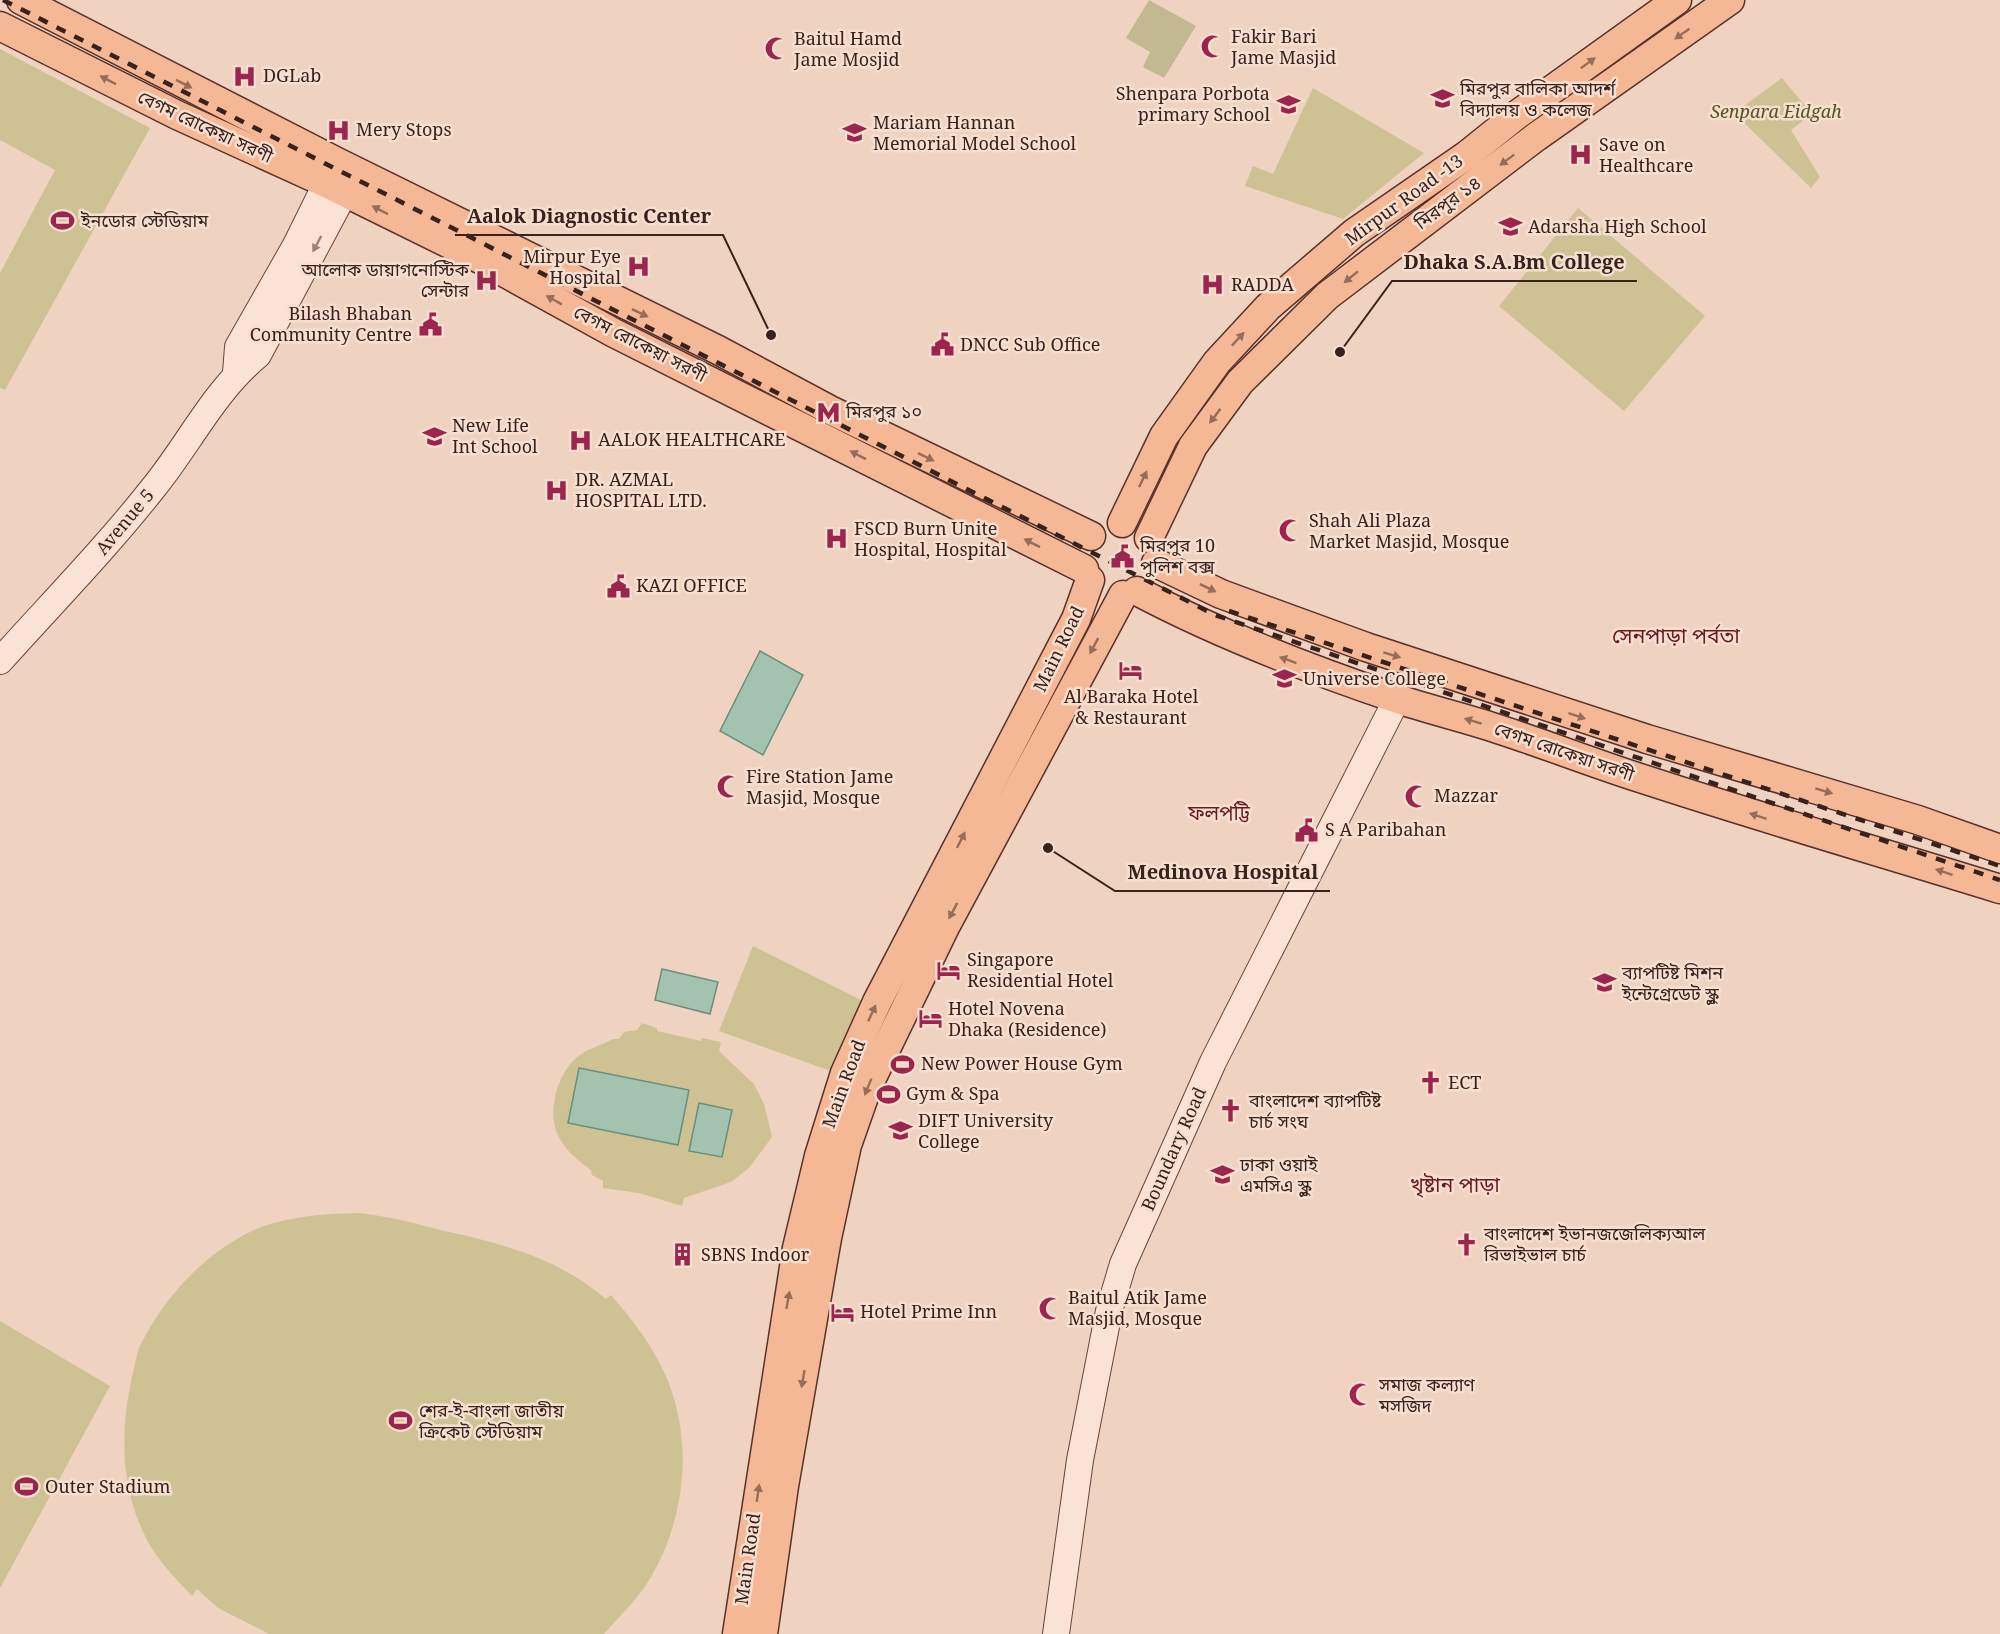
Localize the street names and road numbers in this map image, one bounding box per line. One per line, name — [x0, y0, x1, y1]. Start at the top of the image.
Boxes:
street label: বেগম রোকেয়া সরণী — [134, 84, 277, 168]
street label: Mirpur Road -13 — [1340, 148, 1467, 250]
street label: মিরপুর ১৪ — [1409, 170, 1485, 235]
street label: বেগম রোকেয়া সরণী — [570, 299, 711, 387]
street label: Avenue 5 — [90, 483, 159, 559]
street label: Main Road — [1027, 602, 1089, 695]
street label: বেগম রোকেয়া সরণী — [1491, 716, 1638, 786]
street label: Main Road — [816, 1036, 870, 1131]
street label: Boundary Road — [1135, 1083, 1211, 1214]
street label: Main Road — [729, 1511, 765, 1606]

